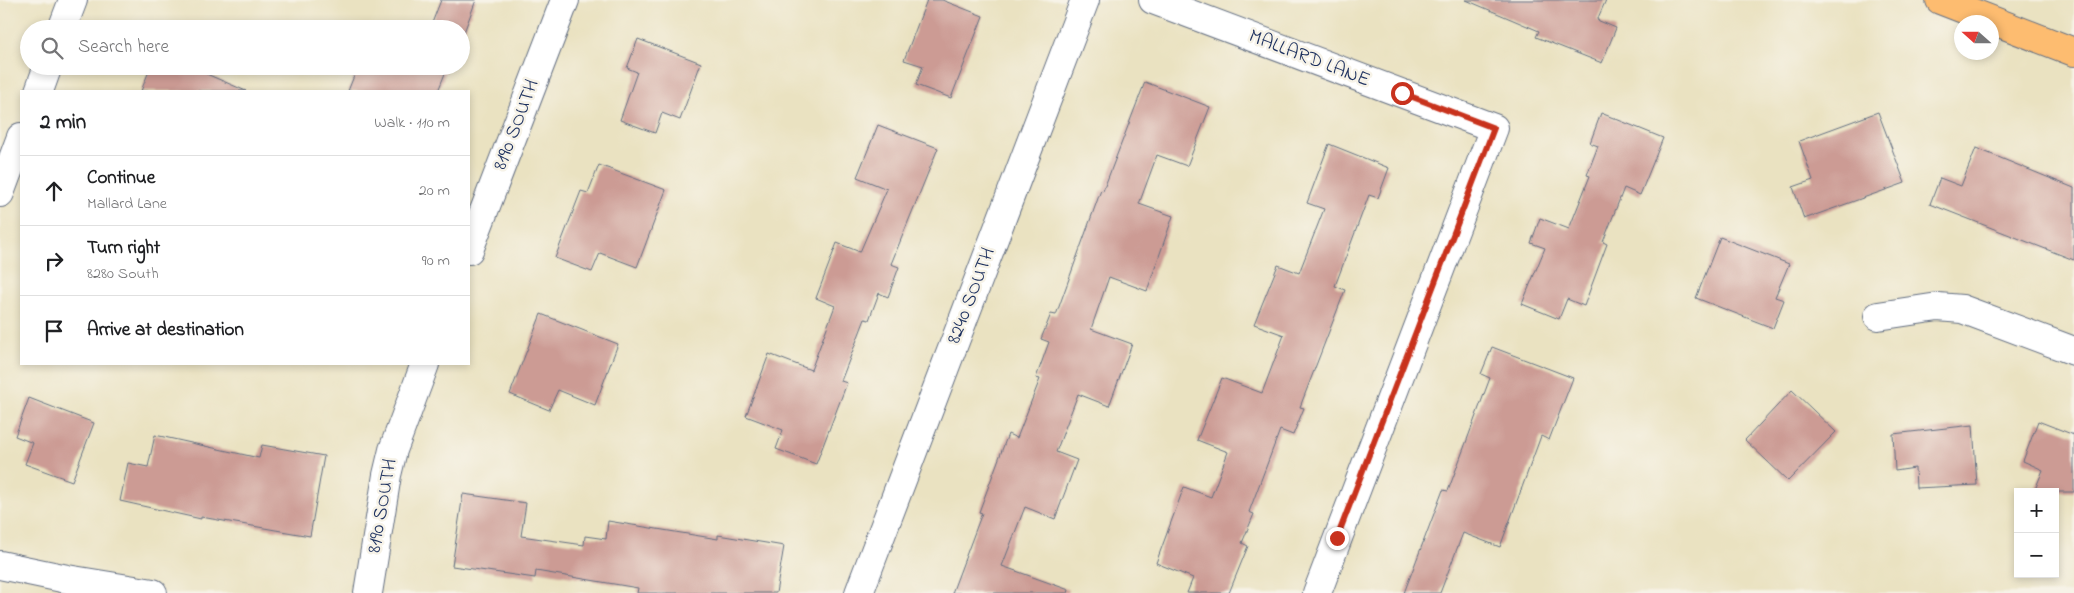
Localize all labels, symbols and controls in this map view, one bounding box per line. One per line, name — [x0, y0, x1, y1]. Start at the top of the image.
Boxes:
north arrow — [1954, 15, 1999, 60]
search box — [20, 20, 470, 75]
street label: MALLARD LANE — [1244, 23, 1374, 95]
icon: search — [38, 34, 66, 62]
text: Search here — [78, 34, 169, 61]
street label: 8190 SOUTH — [486, 75, 548, 175]
route start — [1391, 82, 1414, 105]
text: 2 min — [40, 108, 86, 138]
text: Walk · 110 m — [374, 111, 450, 135]
text: Continue — [87, 165, 155, 192]
icon: ahead — [40, 177, 68, 205]
text: 20 m — [419, 179, 450, 203]
text: Mallard Lane — [87, 192, 167, 216]
text: Turn right — [87, 235, 160, 262]
street label: 8240 SOUTH — [940, 244, 1004, 348]
icon: right — [40, 247, 68, 275]
text: 90 m — [422, 249, 450, 273]
text: 8280 South — [87, 262, 159, 286]
icon: arrive — [40, 317, 68, 345]
text: Arrive at destination — [87, 317, 244, 344]
street label: 8190 SOUTH — [360, 457, 406, 555]
map controls — [2014, 488, 2059, 578]
button: + — [2014, 488, 2059, 533]
route end — [1326, 527, 1349, 550]
button: − — [2014, 533, 2059, 578]

